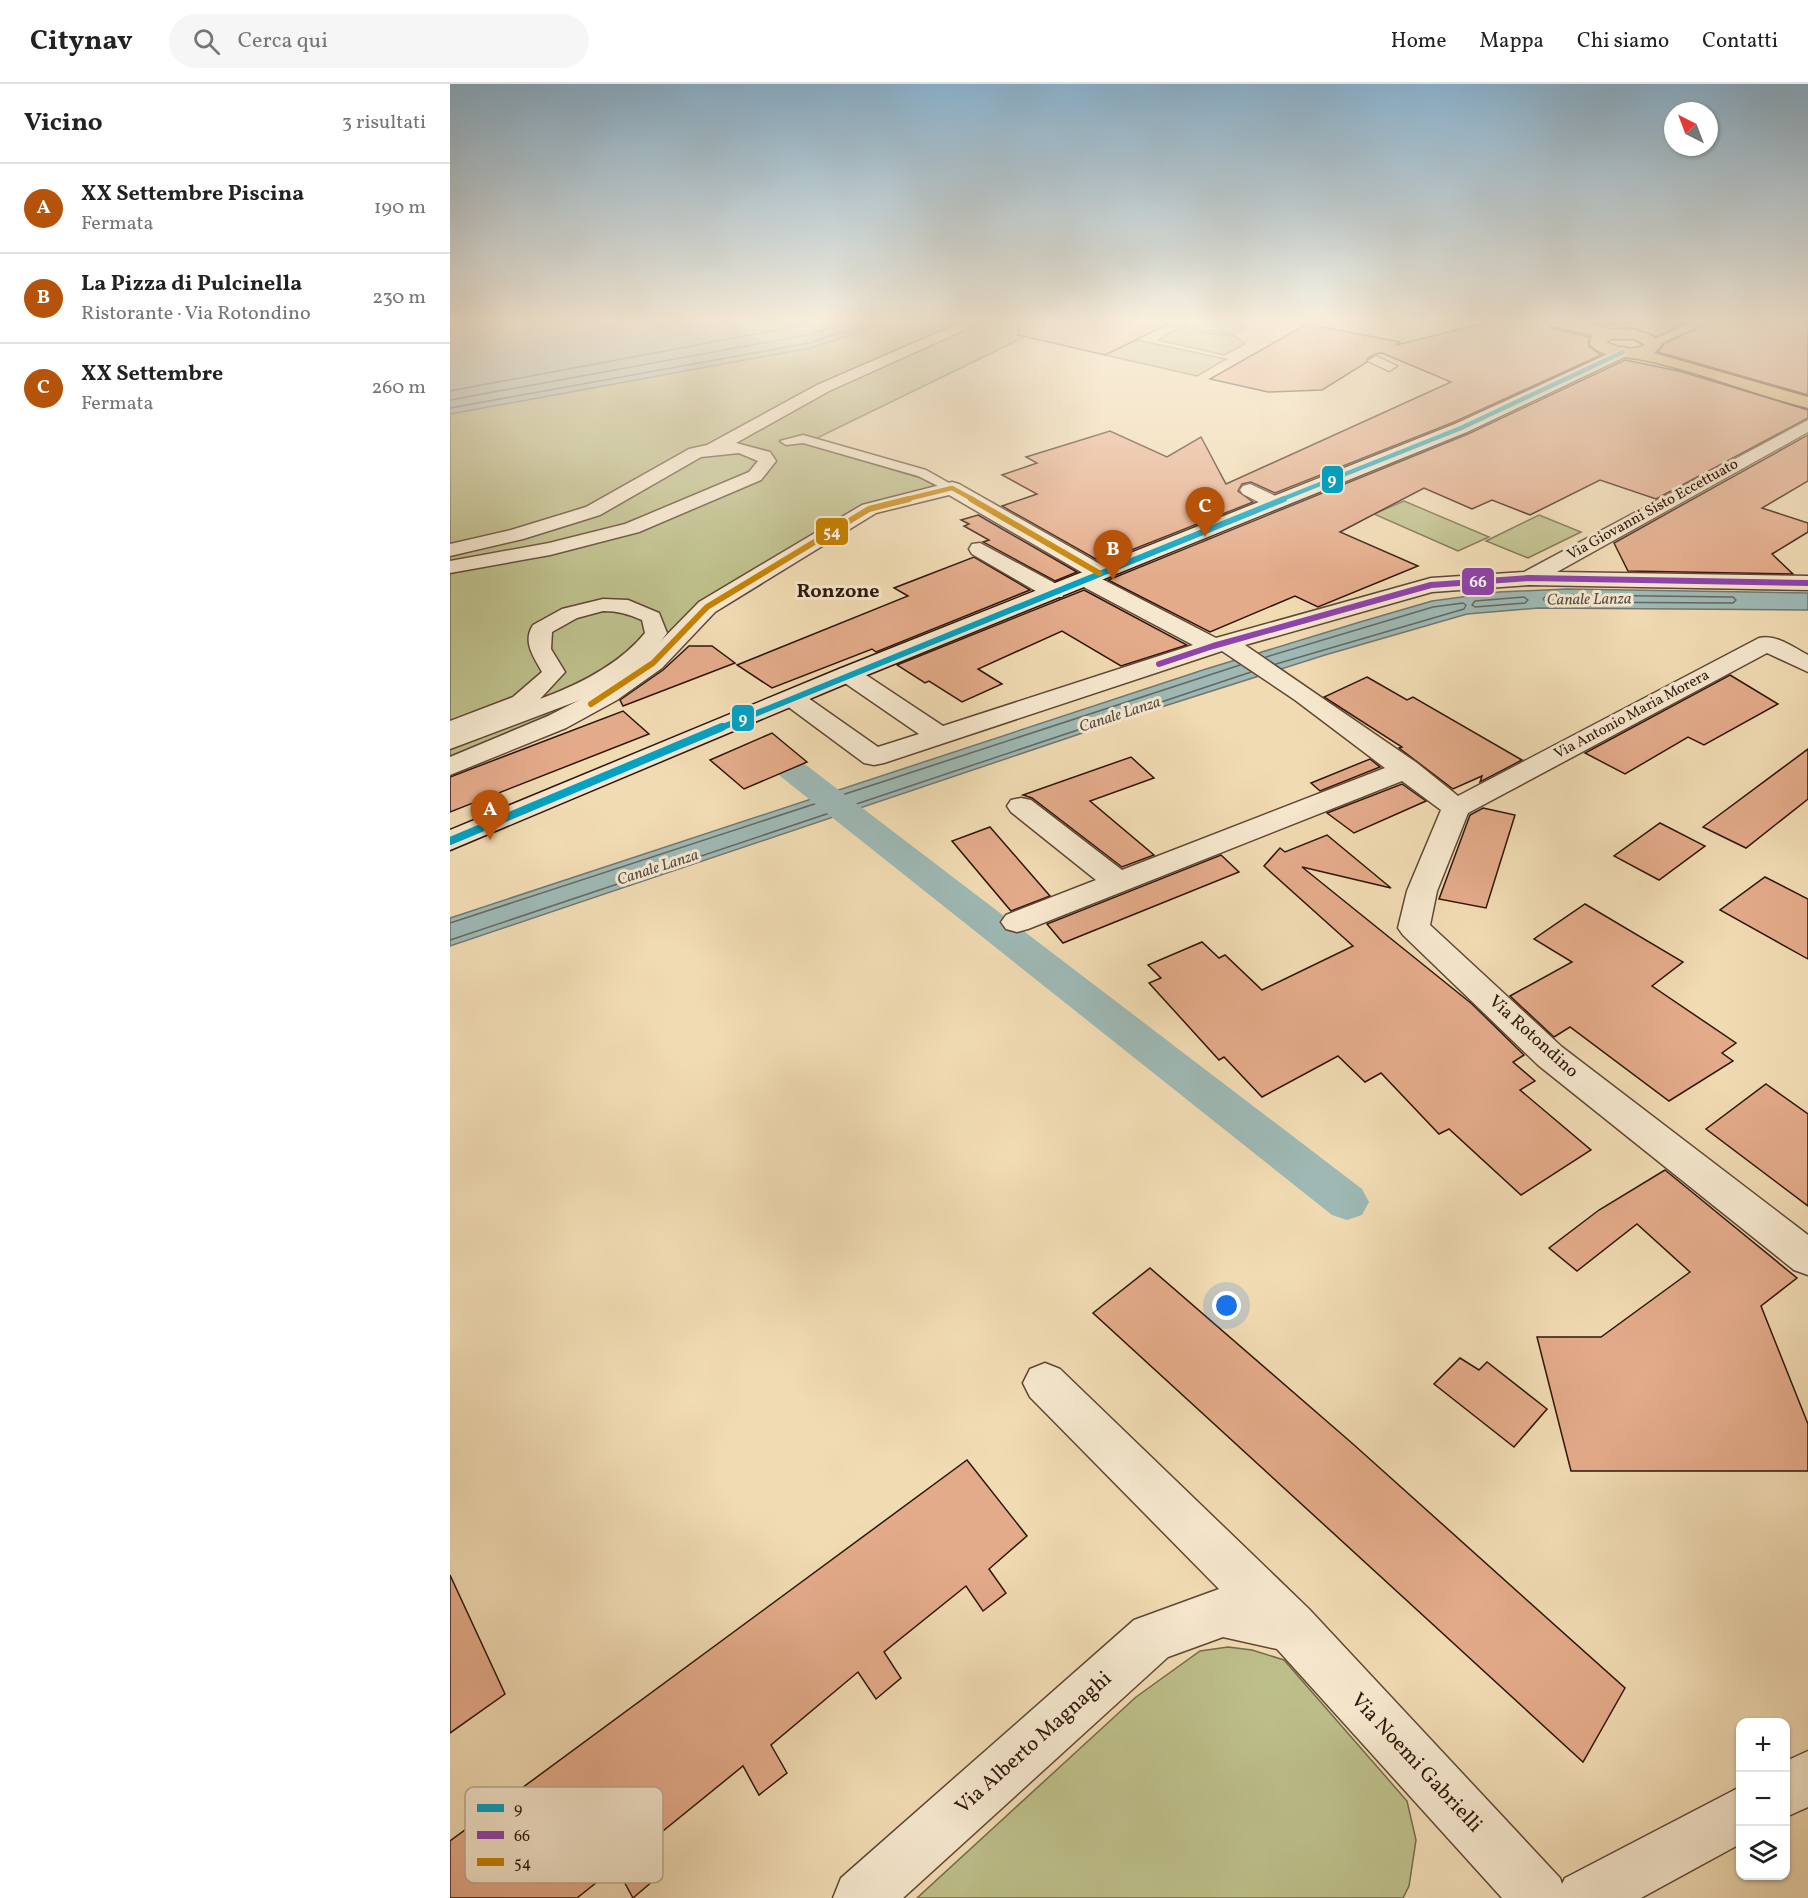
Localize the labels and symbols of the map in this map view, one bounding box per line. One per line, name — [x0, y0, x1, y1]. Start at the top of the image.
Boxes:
north arrow — [1664, 102, 1718, 156]
street label: Via Giovanni Sisto Eccettuato — [1564, 454, 1742, 566]
line badge: 9 — [1321, 465, 1344, 494]
text: 9 — [1328, 470, 1337, 492]
pin: C — [1186, 488, 1224, 537]
line badge: 54 — [815, 517, 849, 546]
text: 54 — [823, 522, 841, 544]
pin: B — [1094, 530, 1132, 580]
line badge: 66 — [1461, 567, 1495, 596]
text: 66 — [1469, 572, 1487, 594]
district label: Ronzone — [797, 578, 879, 606]
water label: Canale Lanza — [1546, 588, 1632, 612]
street label: Via Antonio Maria Morera — [1551, 665, 1713, 765]
water label: Canale Lanza — [1076, 691, 1164, 739]
line badge: 9 — [731, 704, 755, 732]
text: 9 — [739, 709, 748, 731]
pin: A — [470, 790, 510, 840]
water label: Canale Lanza — [614, 844, 702, 892]
street label: Via Rotondino — [1483, 990, 1583, 1084]
your location — [1212, 1291, 1241, 1320]
street label: Via Alberto Magnaghi — [949, 1665, 1119, 1821]
street label: Via Noemi Gabrielli — [1344, 1687, 1488, 1839]
legend — [465, 1787, 663, 1883]
text: 9 — [514, 1799, 522, 1821]
text: 66 — [514, 1826, 530, 1848]
text: 54 — [514, 1853, 531, 1875]

